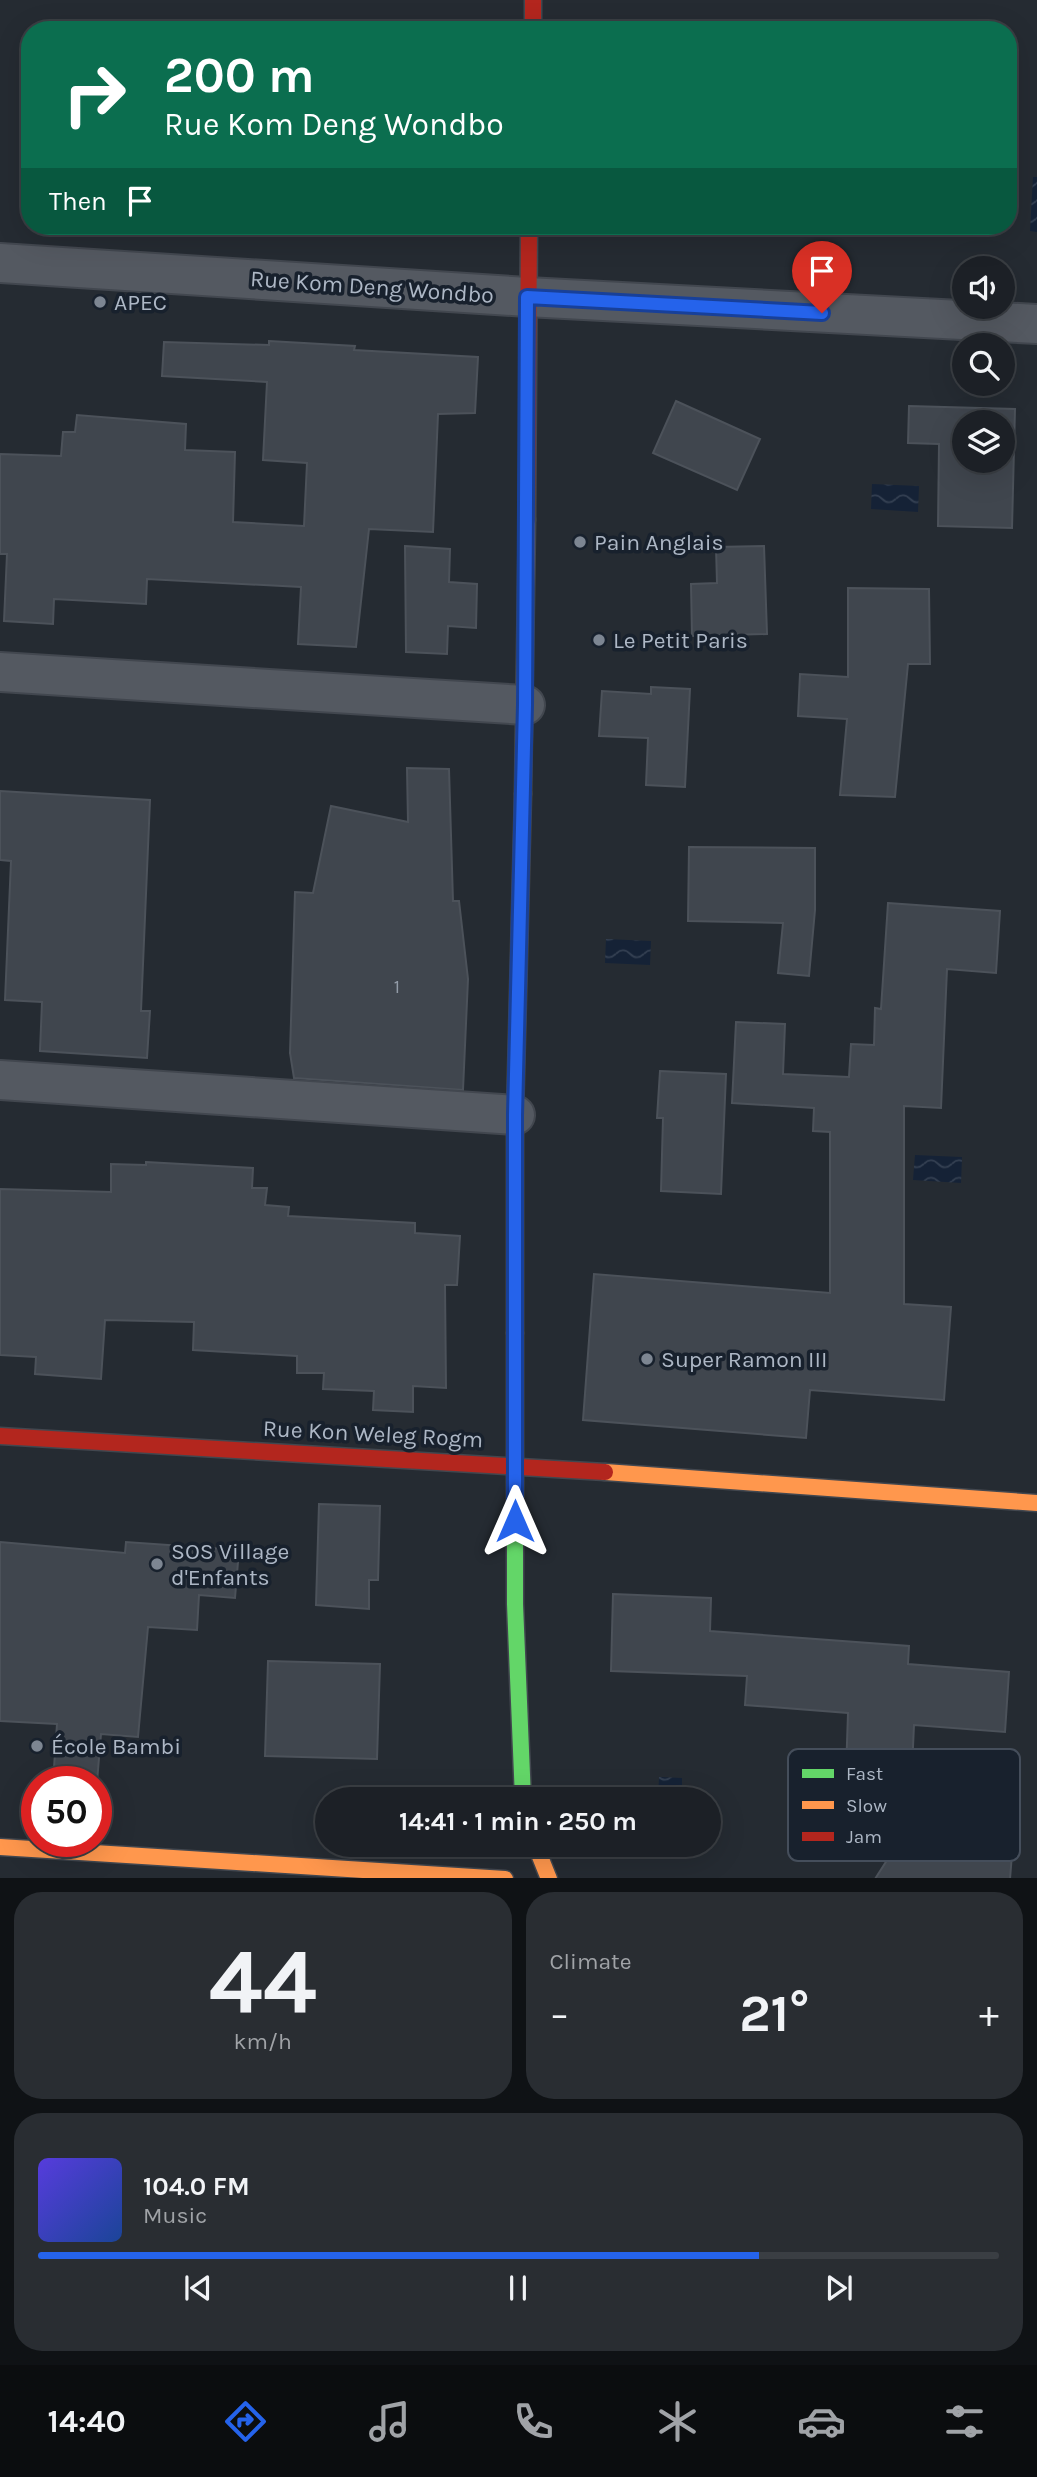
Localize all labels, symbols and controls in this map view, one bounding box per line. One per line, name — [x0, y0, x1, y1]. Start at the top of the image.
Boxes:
text: 200 m — [164, 47, 315, 104]
icon: right — [49, 49, 140, 140]
text: Rue Kom Deng Wondbo — [164, 106, 504, 143]
icon: arrive — [121, 182, 159, 220]
text: Then — [49, 186, 107, 217]
pin — [792, 241, 852, 313]
icon: arrive — [803, 252, 841, 290]
map controls — [952, 256, 1015, 473]
button: sound — [952, 256, 1015, 319]
street label: Rue Kom Deng Wondbo — [249, 265, 495, 309]
place label: APEC — [114, 289, 167, 316]
marker: APEC — [92, 294, 108, 310]
button: search — [952, 333, 1015, 396]
button: layers — [952, 410, 1015, 473]
place label: Pain Anglais — [594, 529, 724, 556]
marker: Pain Anglais — [572, 534, 588, 550]
place label: Le Petit Paris — [613, 627, 748, 654]
marker: Le Petit Paris — [591, 632, 607, 648]
house number: 1 — [394, 976, 400, 998]
place label: Super Ramon III — [661, 1346, 827, 1373]
marker: Super Ramon III — [639, 1351, 655, 1367]
street label: Rue Kon Weleg Rogm — [262, 1415, 484, 1453]
position arrow — [478, 1484, 552, 1558]
place label: SOS Village d'Enfants — [171, 1538, 289, 1591]
marker: SOS Village d'Enfants — [149, 1556, 165, 1572]
place label: École Bambi — [51, 1733, 181, 1760]
marker: École Bambi — [29, 1738, 45, 1754]
legend — [788, 1749, 1020, 1861]
text: Fast — [846, 1763, 883, 1785]
speed limit sign: 50 — [21, 1766, 112, 1857]
text: Slow — [846, 1795, 887, 1817]
text: 14:41 · 1 min · 250 m — [399, 1806, 637, 1837]
text: Jam — [846, 1826, 882, 1848]
text: 44 — [209, 1929, 317, 2035]
text: Climate — [550, 1948, 632, 1975]
text: 21° — [739, 1983, 809, 2044]
text: − — [550, 1992, 569, 2037]
text: + — [979, 1992, 999, 2037]
text: km/h — [234, 2028, 292, 2055]
text: 104.0 FM — [143, 2171, 250, 2202]
text: Music — [143, 2202, 207, 2229]
icon: previous — [179, 2269, 217, 2307]
icon: pause — [499, 2269, 537, 2307]
icon: next — [820, 2269, 858, 2307]
icon: directions — [221, 2397, 270, 2446]
icon: music — [365, 2397, 414, 2446]
icon: phone — [509, 2397, 558, 2446]
icon: climate — [653, 2397, 702, 2446]
icon: car — [797, 2397, 846, 2446]
icon: filters — [940, 2397, 989, 2446]
text: 14:40 — [47, 2403, 126, 2440]

